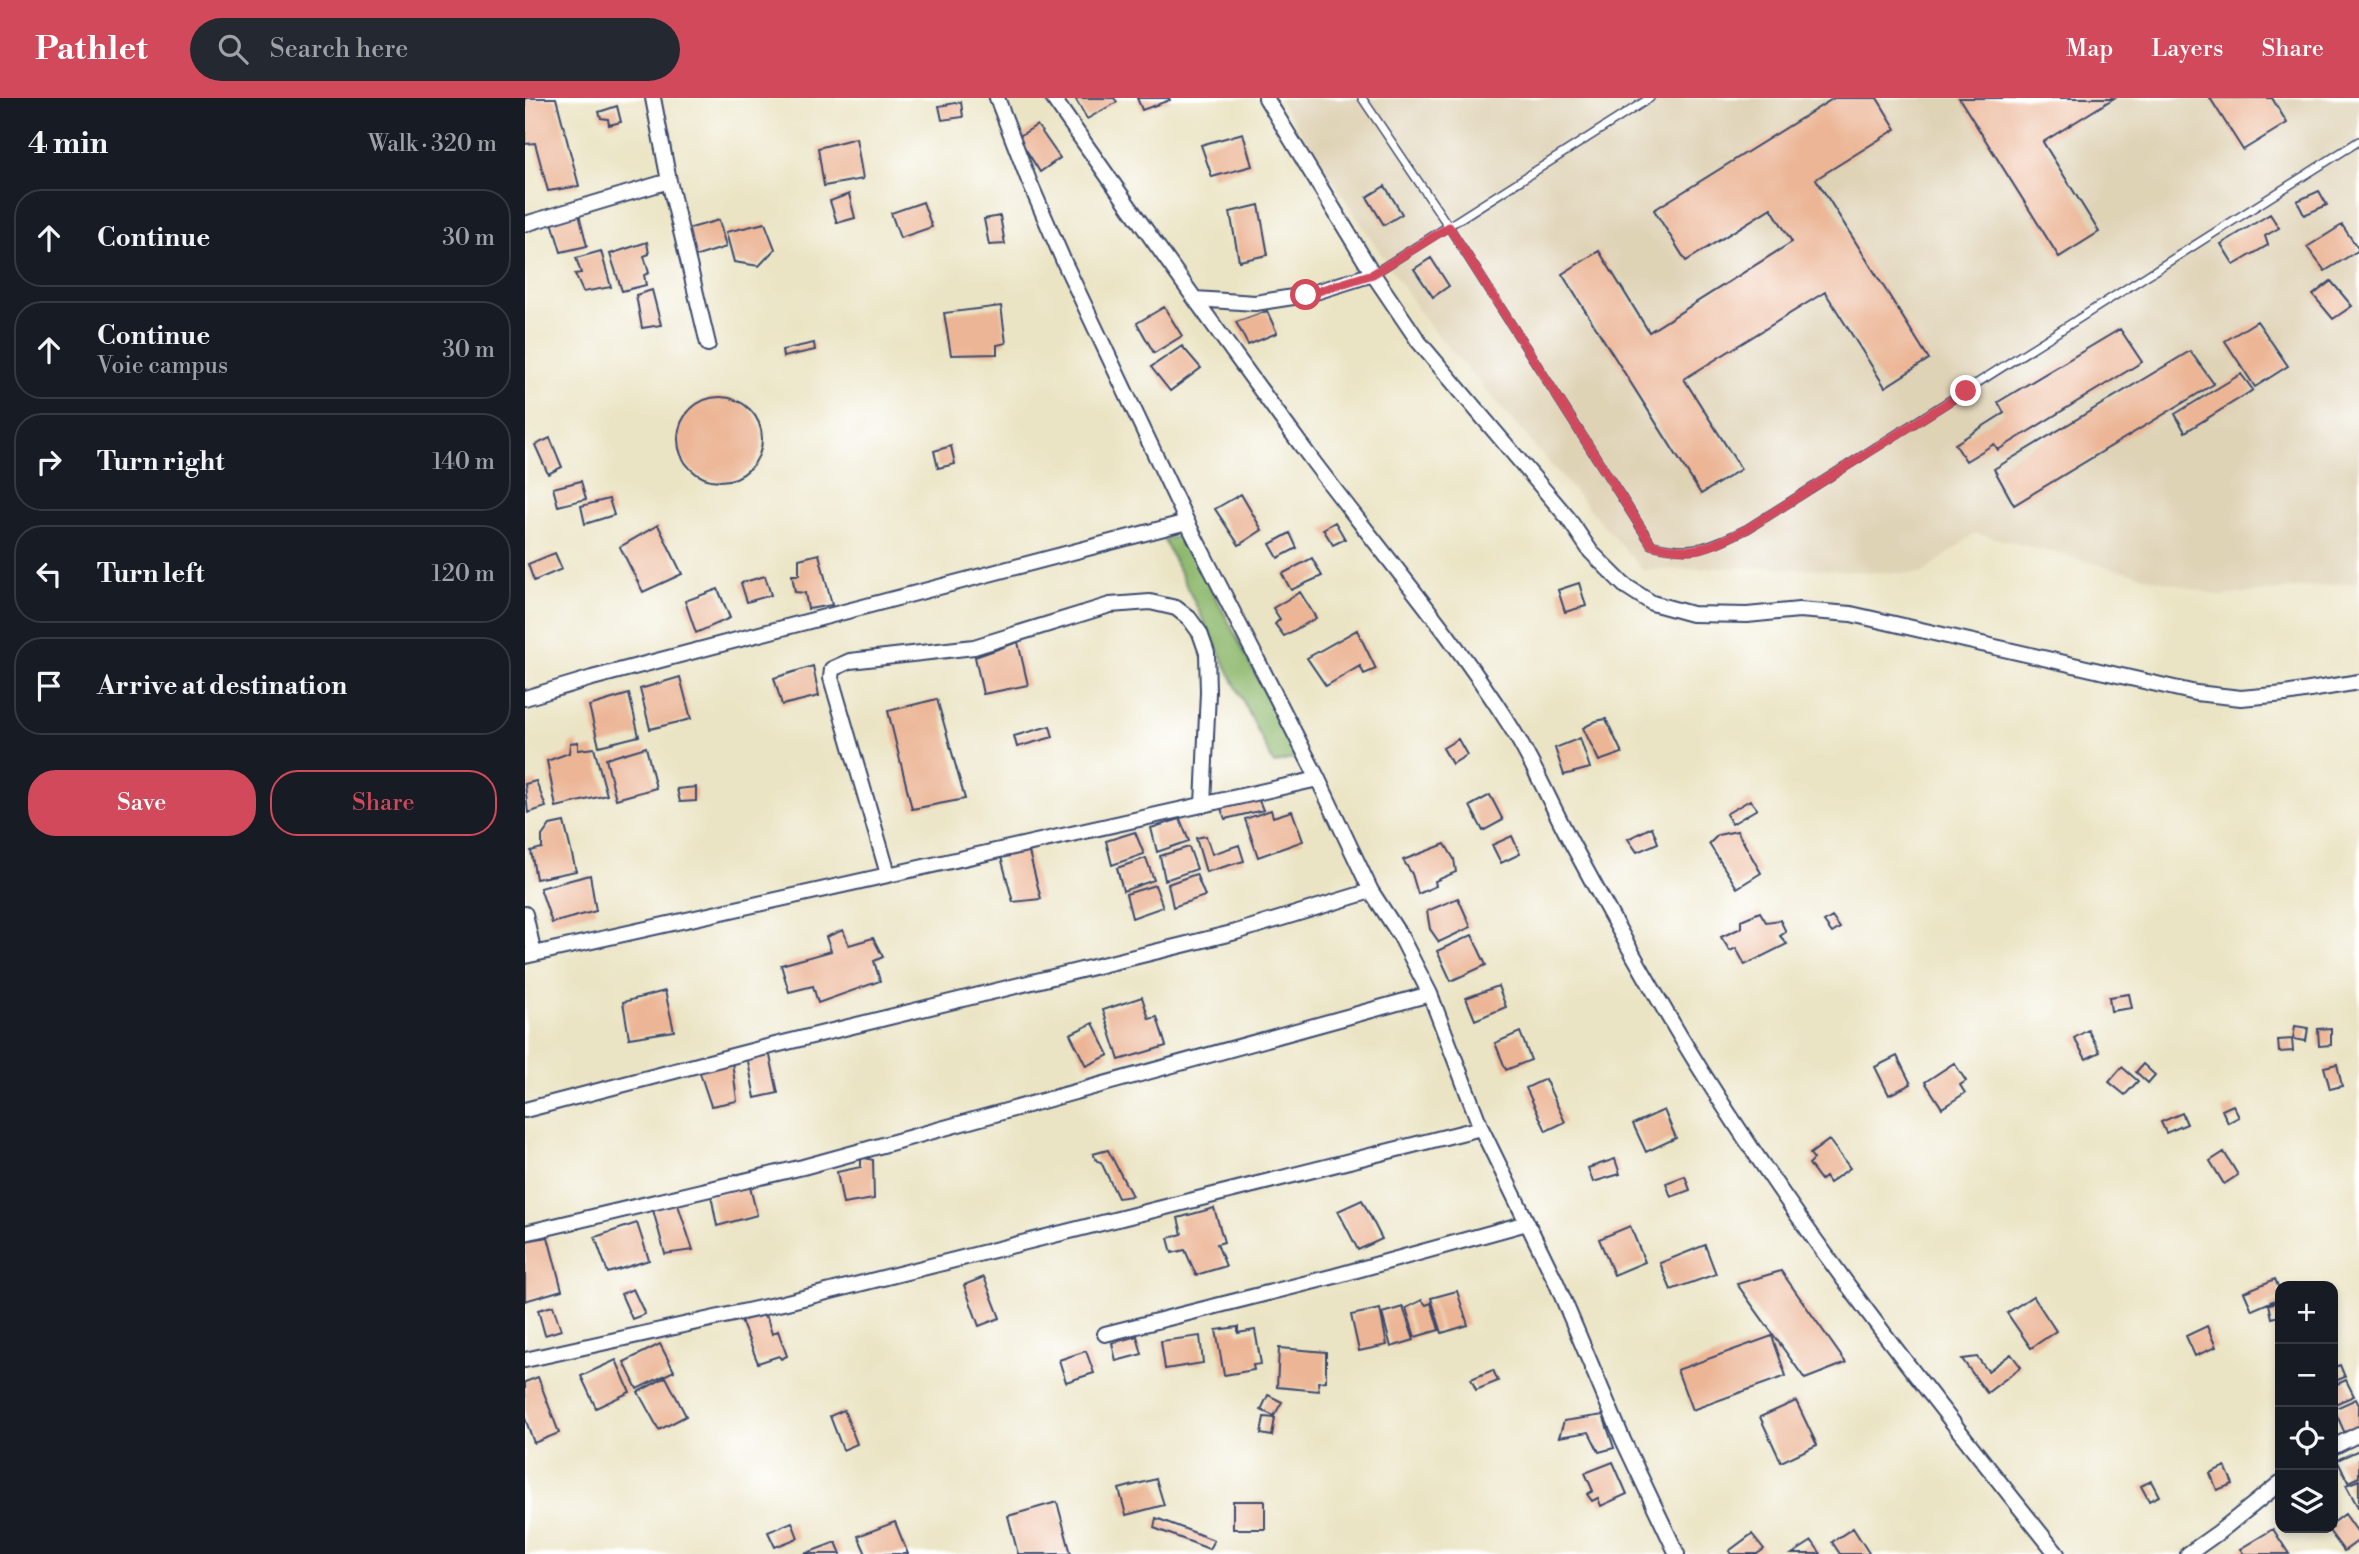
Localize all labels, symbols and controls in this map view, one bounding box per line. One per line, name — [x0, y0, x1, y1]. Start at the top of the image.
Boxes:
search box — [190, 18, 680, 81]
text: Pathlet — [35, 29, 148, 70]
icon: search — [214, 30, 252, 68]
text: Search here — [270, 33, 408, 65]
text: Map — [2066, 34, 2113, 64]
text: Layers — [2151, 34, 2223, 64]
text: Share — [2261, 34, 2324, 64]
text: 4 min — [28, 125, 108, 163]
text: Walk · 320 m — [368, 130, 497, 158]
icon: ahead — [30, 219, 68, 257]
text: Continue — [97, 222, 210, 254]
text: 30 m — [442, 224, 495, 252]
route start — [1290, 279, 1321, 310]
text: Continue — [97, 320, 210, 352]
icon: ahead — [30, 331, 68, 369]
text: 30 m — [442, 336, 495, 364]
text: Voie campus — [97, 352, 228, 380]
route end — [1950, 375, 1981, 406]
icon: right — [30, 443, 68, 481]
text: Turn right — [97, 446, 225, 478]
text: 140 m — [432, 448, 495, 476]
icon: left — [30, 555, 68, 593]
text: Turn left — [97, 558, 205, 590]
text: 120 m — [431, 560, 495, 588]
icon: arrive — [30, 667, 68, 705]
text: Arrive at destination — [97, 670, 347, 702]
button: Save — [28, 770, 256, 836]
button: Share — [270, 770, 497, 836]
map controls — [2275, 1281, 2338, 1533]
button: + — [2275, 1281, 2338, 1344]
button: − — [2275, 1344, 2338, 1407]
button: locate — [2275, 1407, 2338, 1470]
button: layers — [2275, 1470, 2338, 1533]

